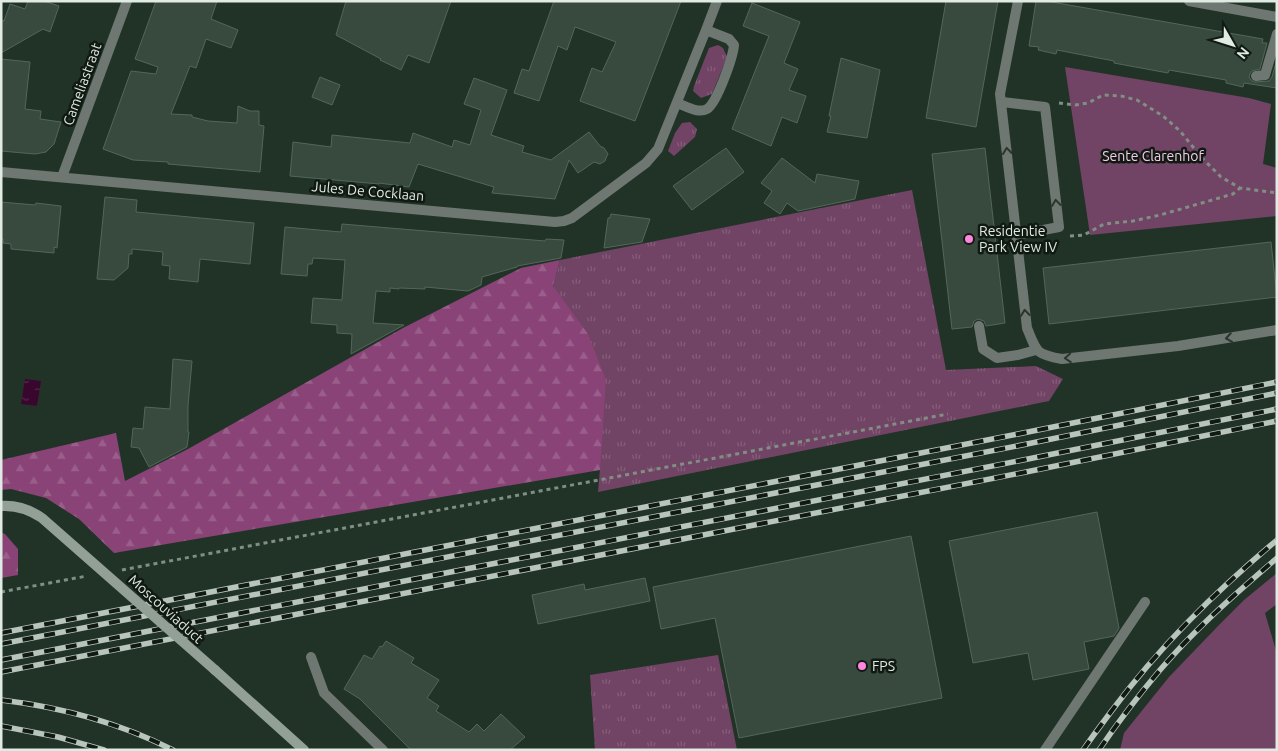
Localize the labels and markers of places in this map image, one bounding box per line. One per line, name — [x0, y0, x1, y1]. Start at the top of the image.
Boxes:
place label: Residentie Park View IV — [979, 223, 1057, 255]
marker: Residentie Park View IV — [963, 233, 975, 245]
place label: FPS — [872, 658, 895, 674]
marker: FPS — [856, 660, 868, 672]

